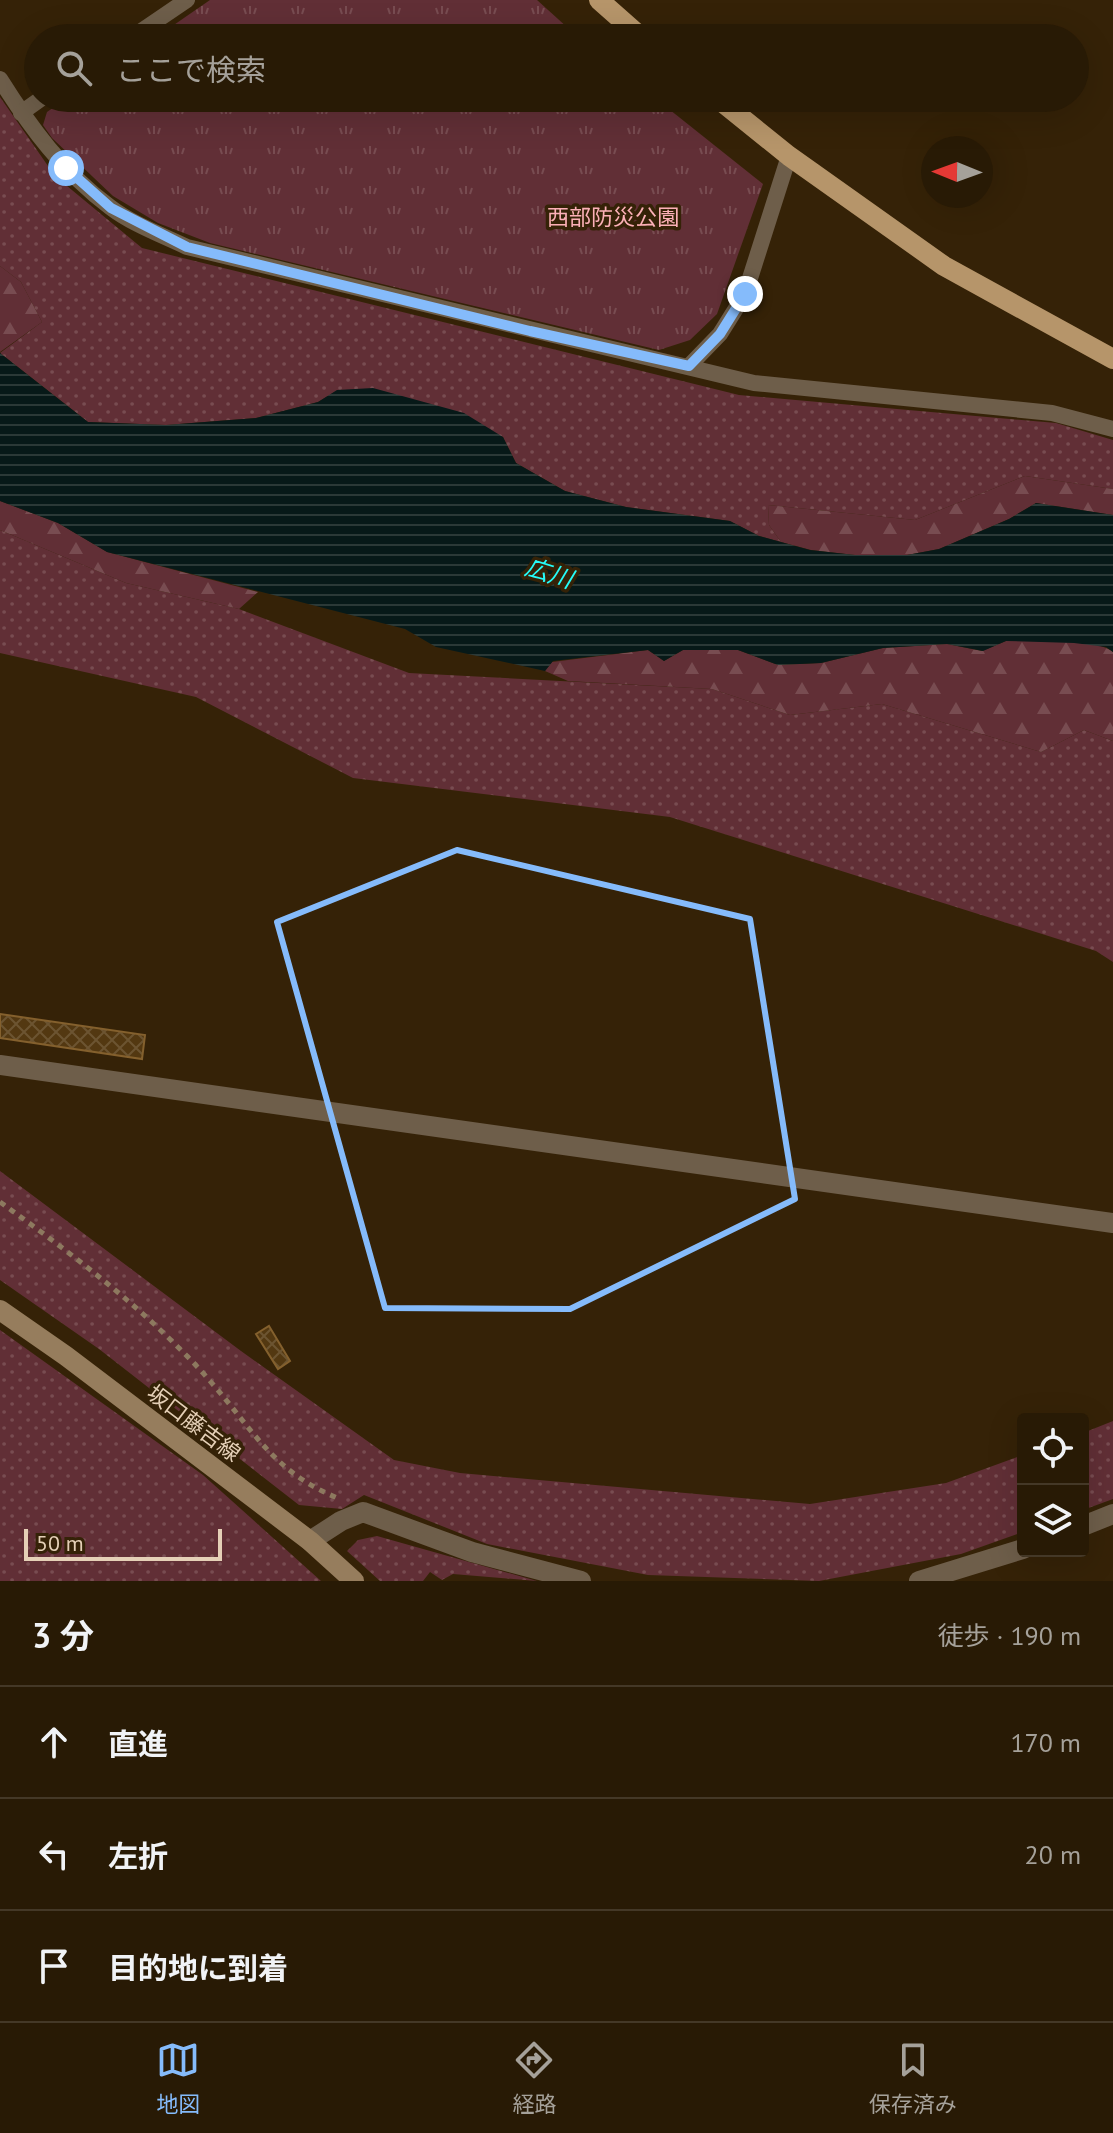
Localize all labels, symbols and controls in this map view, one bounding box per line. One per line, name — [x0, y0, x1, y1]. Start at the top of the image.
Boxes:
search box — [24, 24, 1089, 112]
icon: search — [52, 46, 96, 90]
text: ここで検索 — [116, 50, 266, 89]
north arrow — [921, 136, 993, 208]
route start — [48, 150, 84, 186]
park label: 西部防災公園 — [547, 203, 679, 231]
route end — [727, 276, 763, 312]
water label: 広川 — [522, 551, 579, 596]
street label: 坂口藤吉線 — [142, 1379, 246, 1467]
map controls — [1017, 1413, 1089, 1557]
button: locate — [1017, 1413, 1089, 1485]
button: layers — [1017, 1485, 1089, 1557]
scale bar — [24, 1525, 222, 1561]
text: 50 m — [36, 1529, 84, 1557]
text: 3 分 — [32, 1613, 94, 1657]
text: 徒歩 · 190 m — [938, 1619, 1081, 1652]
icon: ahead — [32, 1720, 76, 1764]
text: 直進 — [108, 1724, 168, 1763]
text: 170 m — [1010, 1726, 1081, 1759]
icon: left — [32, 1832, 76, 1876]
text: 左折 — [108, 1836, 168, 1875]
text: 20 m — [1025, 1838, 1081, 1871]
icon: arrive — [32, 1944, 76, 1988]
text: 目的地に到着 — [108, 1948, 288, 1987]
tab: 地図 — [156, 2038, 200, 2118]
tab: 経路 — [512, 2038, 557, 2118]
tab: 保存済み — [869, 2038, 957, 2118]

